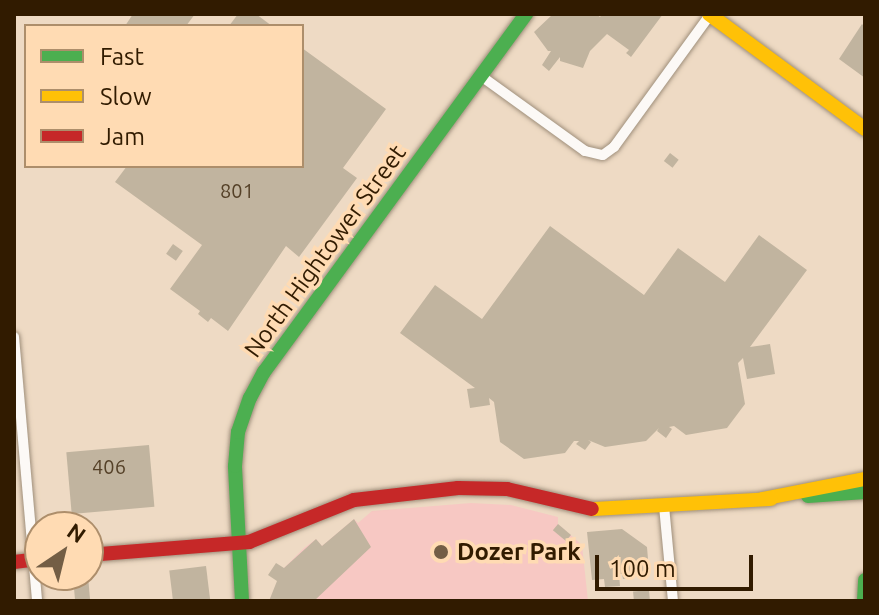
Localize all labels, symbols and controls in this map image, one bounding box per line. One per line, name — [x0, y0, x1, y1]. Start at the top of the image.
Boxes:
legend — [24, 24, 304, 168]
text: Fast — [100, 43, 144, 70]
text: Slow — [100, 83, 152, 110]
text: Jam — [100, 123, 145, 150]
street label: North Hightower Street — [238, 139, 412, 363]
house number: 801 — [220, 178, 254, 202]
house number: 406 — [92, 454, 126, 478]
north arrow — [24, 511, 104, 591]
text: N — [63, 518, 91, 548]
place label: Dozer Park — [457, 538, 581, 566]
scale bar — [599, 539, 757, 589]
marker: Dozer Park — [432, 543, 450, 561]
text: 100 m — [609, 555, 676, 582]

